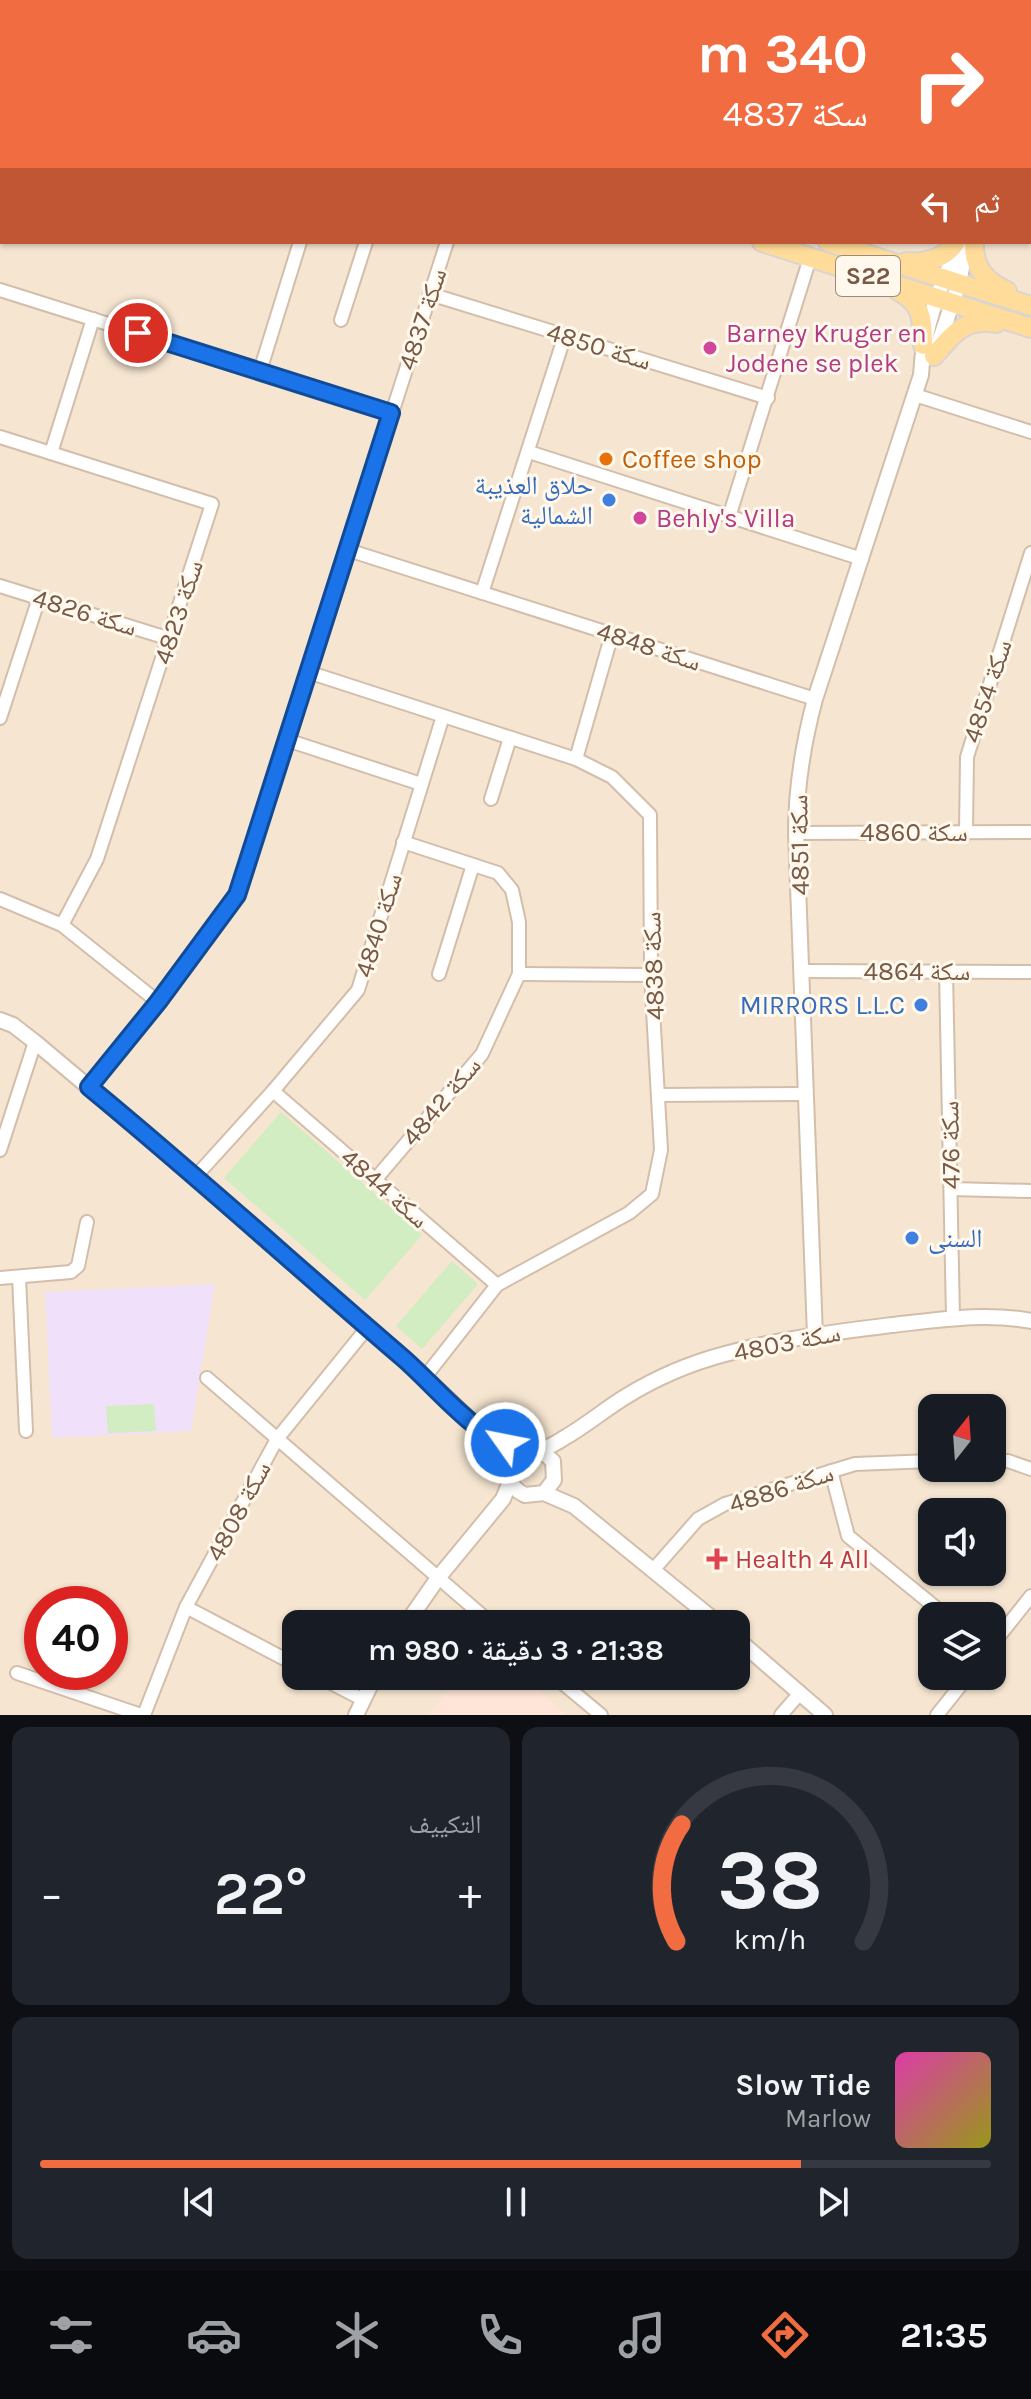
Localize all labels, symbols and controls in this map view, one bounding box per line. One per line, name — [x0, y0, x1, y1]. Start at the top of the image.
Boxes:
text: 340 m — [697, 21, 868, 86]
icon: right — [896, 32, 1000, 136]
text: سكة 4837 — [723, 93, 868, 135]
icon: left — [914, 184, 958, 228]
text: ثم — [974, 185, 1000, 221]
road number: S22 — [836, 256, 900, 296]
street label: سكة 4837 — [392, 264, 453, 374]
pin — [104, 299, 172, 367]
icon: arrive — [116, 311, 160, 355]
street label: سكة 4850 — [543, 316, 655, 377]
place label: Barney Kruger en Jodene se plek — [726, 318, 927, 379]
marker: Barney Kruger en Jodene se plek — [701, 339, 719, 357]
place label: Coffee shop — [622, 444, 762, 475]
marker: Coffee shop — [597, 450, 615, 468]
place label: حلاق العذيبة الشمالية — [475, 470, 593, 531]
marker: حلاق العذيبة الشمالية — [600, 491, 618, 509]
place label: Behly's Villa — [656, 503, 795, 534]
marker: Behly's Villa — [631, 509, 649, 527]
street label: سكة 4823 — [147, 556, 210, 668]
street label: سكة 4826 — [29, 582, 141, 643]
street label: سكة 4848 — [593, 615, 705, 678]
street label: سكة 4854 — [956, 636, 1019, 747]
street label: سكة 4851 — [783, 794, 816, 896]
street label: سكة 4860 — [860, 817, 968, 848]
street label: سكة 4840 — [348, 869, 409, 981]
street label: سكة 4838 — [636, 911, 671, 1021]
street label: سكة 4864 — [864, 956, 970, 987]
place label: MIRRORS L.L.C — [740, 990, 905, 1021]
marker: MIRRORS L.L.C — [912, 996, 930, 1014]
street label: سكة 4842 — [395, 1050, 488, 1152]
street label: سكة 476 — [934, 1100, 967, 1190]
street label: سكة 4844 — [334, 1142, 435, 1235]
place label: السنى — [928, 1223, 982, 1254]
marker: السنى — [903, 1229, 921, 1247]
street label: سكة 4803 — [731, 1317, 843, 1368]
north arrow — [918, 1394, 1006, 1482]
map controls — [918, 1394, 1006, 1690]
position arrow — [463, 1401, 547, 1485]
street label: سكة 4808 — [199, 1456, 278, 1567]
street label: سكة 4886 — [725, 1457, 837, 1520]
button: sound — [918, 1498, 1006, 1586]
place label: Health 4 All — [735, 1544, 869, 1575]
marker: Health 4 All — [706, 1548, 728, 1570]
speed limit sign: 40 — [24, 1586, 128, 1690]
button: layers — [918, 1602, 1006, 1690]
text: 21:38 · 3 دقيقة · 980 m — [368, 1632, 664, 1668]
text: التكييف — [409, 1809, 482, 1840]
text: 38 — [717, 1832, 823, 1929]
text: 22° — [214, 1859, 308, 1929]
text: − — [40, 1869, 63, 1920]
text: + — [458, 1869, 481, 1920]
text: km/h — [734, 1923, 806, 1956]
text: Slow Tide — [735, 2067, 871, 2103]
text: Marlow — [785, 2103, 871, 2134]
icon: previous — [177, 2180, 221, 2224]
icon: pause — [494, 2180, 538, 2224]
icon: next — [811, 2180, 855, 2224]
icon: filters — [43, 2307, 99, 2363]
icon: car — [186, 2307, 242, 2363]
icon: climate — [329, 2307, 385, 2363]
icon: phone — [472, 2307, 528, 2363]
icon: music — [614, 2307, 670, 2363]
icon: directions — [757, 2307, 813, 2363]
text: 21:35 — [900, 2314, 988, 2356]

